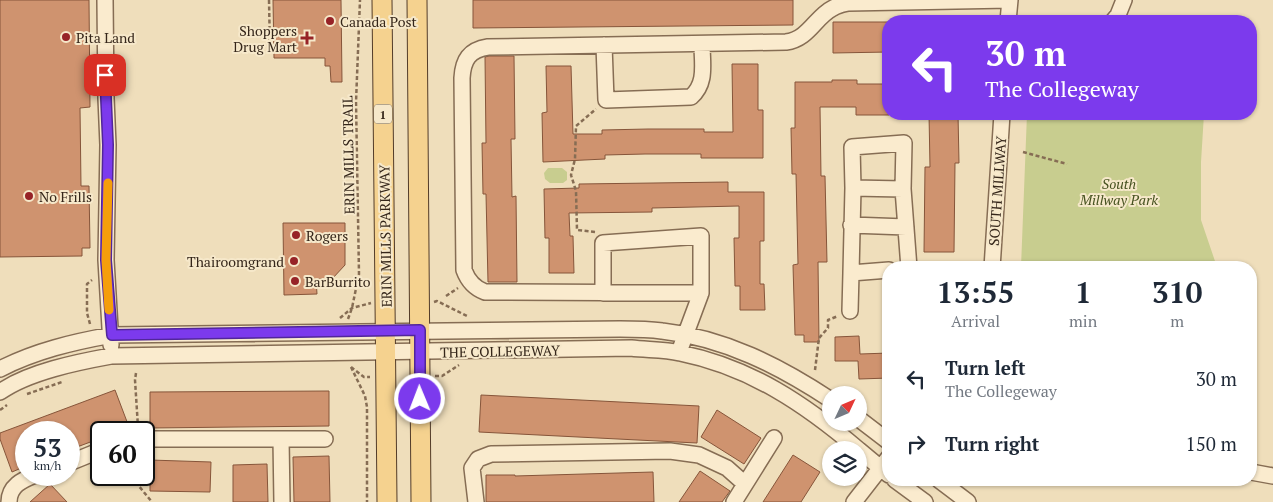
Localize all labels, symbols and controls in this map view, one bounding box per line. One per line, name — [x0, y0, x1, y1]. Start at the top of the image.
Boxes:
place label: Canada Post — [340, 12, 417, 31]
marker: Canada Post — [324, 15, 336, 27]
place label: Shoppers Drug Mart — [233, 21, 298, 56]
place label: Pita Land — [76, 28, 135, 47]
text: 30 m — [985, 30, 1066, 76]
marker: Pita Land — [60, 31, 72, 43]
marker: Shoppers Drug Mart — [301, 32, 313, 44]
icon: left — [902, 35, 967, 100]
pin — [84, 54, 126, 96]
icon: arrive — [91, 61, 119, 89]
text: The Collegeway — [985, 74, 1139, 103]
street label: ERIN MILLS TRAIL — [337, 95, 359, 215]
road number: 1 — [374, 105, 392, 124]
street label: SOUTH MILLWAY — [984, 134, 1010, 247]
street label: ERIN MILLS PARKWAY — [374, 163, 396, 308]
park label: South Millway Park — [1079, 174, 1158, 209]
place label: No Frills — [39, 187, 92, 206]
marker: No Frills — [23, 190, 35, 202]
place label: Rogers — [306, 226, 348, 245]
marker: Rogers — [290, 229, 302, 241]
place label: Thairoomgrand — [187, 252, 284, 271]
marker: Thairoomgrand — [288, 255, 300, 267]
place label: BarBurrito — [305, 272, 371, 291]
text: 13:55 — [936, 272, 1015, 312]
text: 1 — [1075, 272, 1092, 312]
text: 310 — [1152, 272, 1203, 312]
marker: BarBurrito — [289, 275, 301, 287]
text: Arrival — [951, 310, 1000, 332]
text: min — [1069, 310, 1097, 332]
text: m — [1170, 310, 1184, 332]
street label: THE COLLEGEWAY — [440, 340, 561, 362]
text: Turn left — [945, 355, 1026, 380]
icon: left — [902, 365, 930, 393]
text: 30 m — [1196, 366, 1237, 391]
position arrow — [393, 372, 445, 424]
text: The Collegeway — [945, 380, 1057, 402]
north arrow — [822, 386, 868, 431]
map controls — [822, 386, 867, 486]
speed limit sign: 60 — [90, 421, 155, 486]
icon: right — [902, 430, 930, 458]
text: 53 — [33, 431, 62, 464]
text: Turn right — [945, 431, 1039, 456]
text: 150 m — [1186, 431, 1237, 456]
button: layers — [822, 441, 867, 486]
text: km/h — [34, 458, 61, 473]

